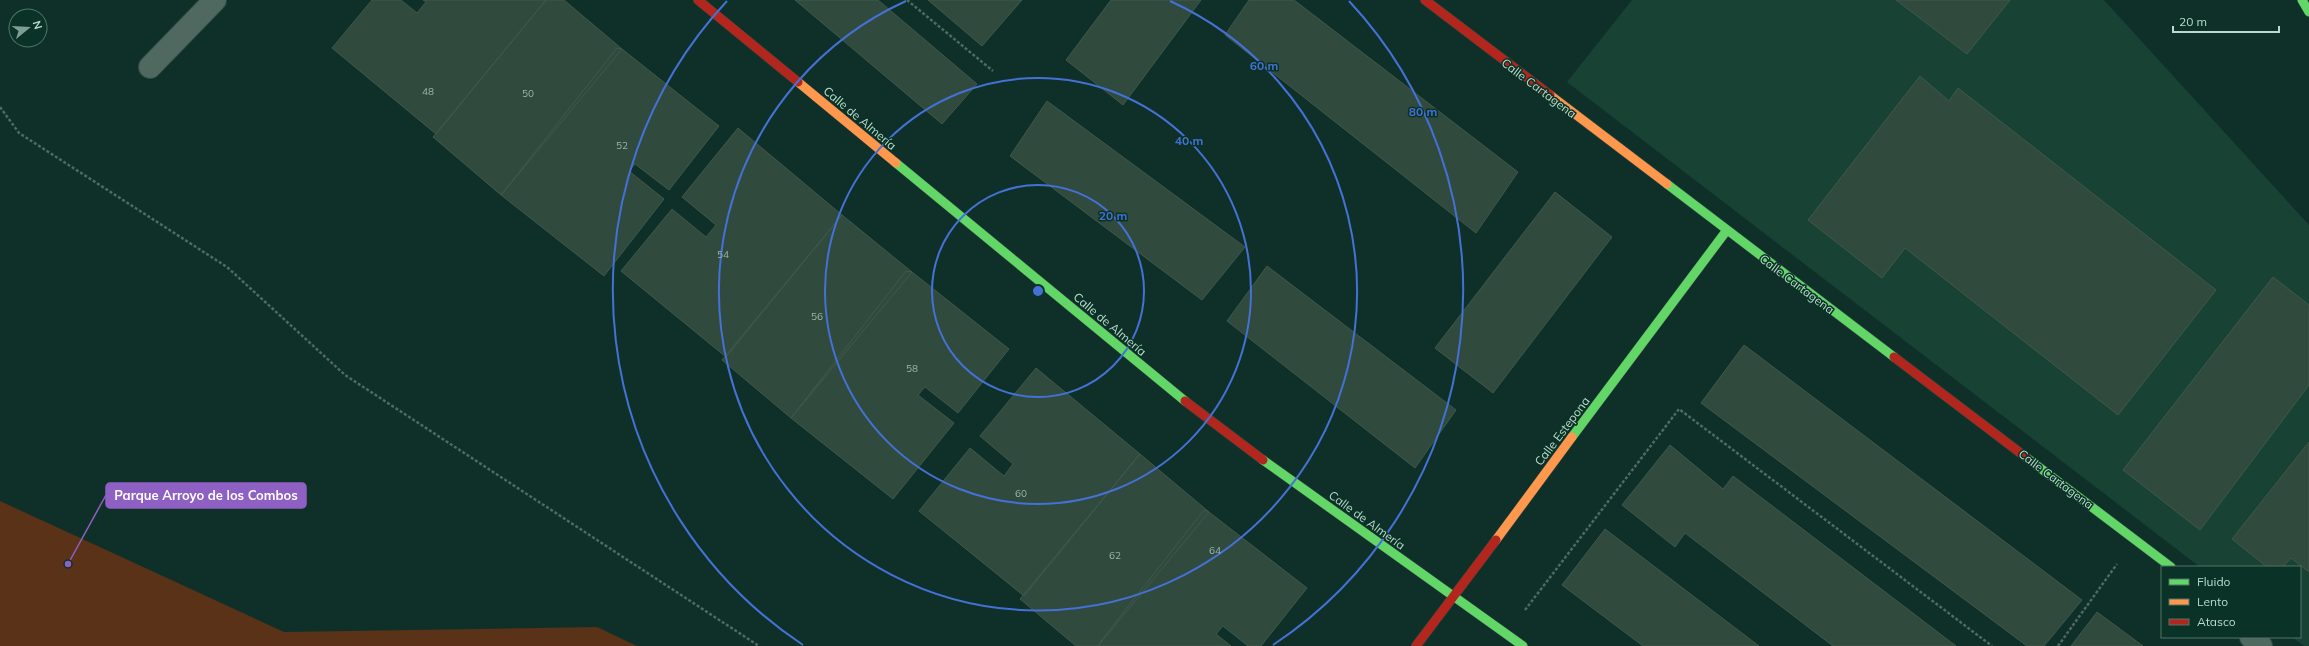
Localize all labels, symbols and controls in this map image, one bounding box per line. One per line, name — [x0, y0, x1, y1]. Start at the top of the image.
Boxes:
north arrow — [8, 8, 48, 48]
scale bar — [2173, 8, 2279, 34]
text: 20 m — [2179, 14, 2207, 29]
text: N — [30, 19, 45, 31]
street label: Calle Cartagena — [1499, 55, 1579, 121]
text: 60 m — [1250, 58, 1278, 73]
street label: Calle de Almería — [820, 83, 900, 153]
house number: 48 — [422, 85, 434, 98]
house number: 50 — [522, 87, 534, 100]
text: 80 m — [1409, 104, 1437, 119]
text: 40 m — [1175, 133, 1203, 148]
house number: 52 — [616, 139, 628, 152]
text: 20 m — [1099, 208, 1127, 223]
house number: 54 — [717, 248, 729, 261]
street label: Calle Cartagena — [1757, 251, 1837, 317]
centre of rings — [1031, 284, 1045, 298]
street label: Calle de Almería — [1070, 289, 1150, 359]
house number: 56 — [811, 310, 823, 323]
house number: 58 — [906, 362, 918, 375]
street label: Calle Estepona — [1531, 394, 1593, 468]
street label: Calle Cartagena — [2016, 446, 2096, 512]
callout: Parque Arroyo de los Combos — [106, 483, 306, 508]
text: Parque Arroyo de los Combos — [114, 487, 298, 504]
house number: 60 — [1015, 487, 1027, 500]
street label: Calle de Almería — [1326, 487, 1408, 553]
house number: 64 — [1209, 544, 1221, 557]
house number: 62 — [1109, 549, 1121, 562]
legend — [2161, 566, 2301, 638]
text: Fluido — [2197, 574, 2231, 589]
text: Lento — [2197, 594, 2228, 609]
text: Atasco — [2197, 614, 2236, 629]

